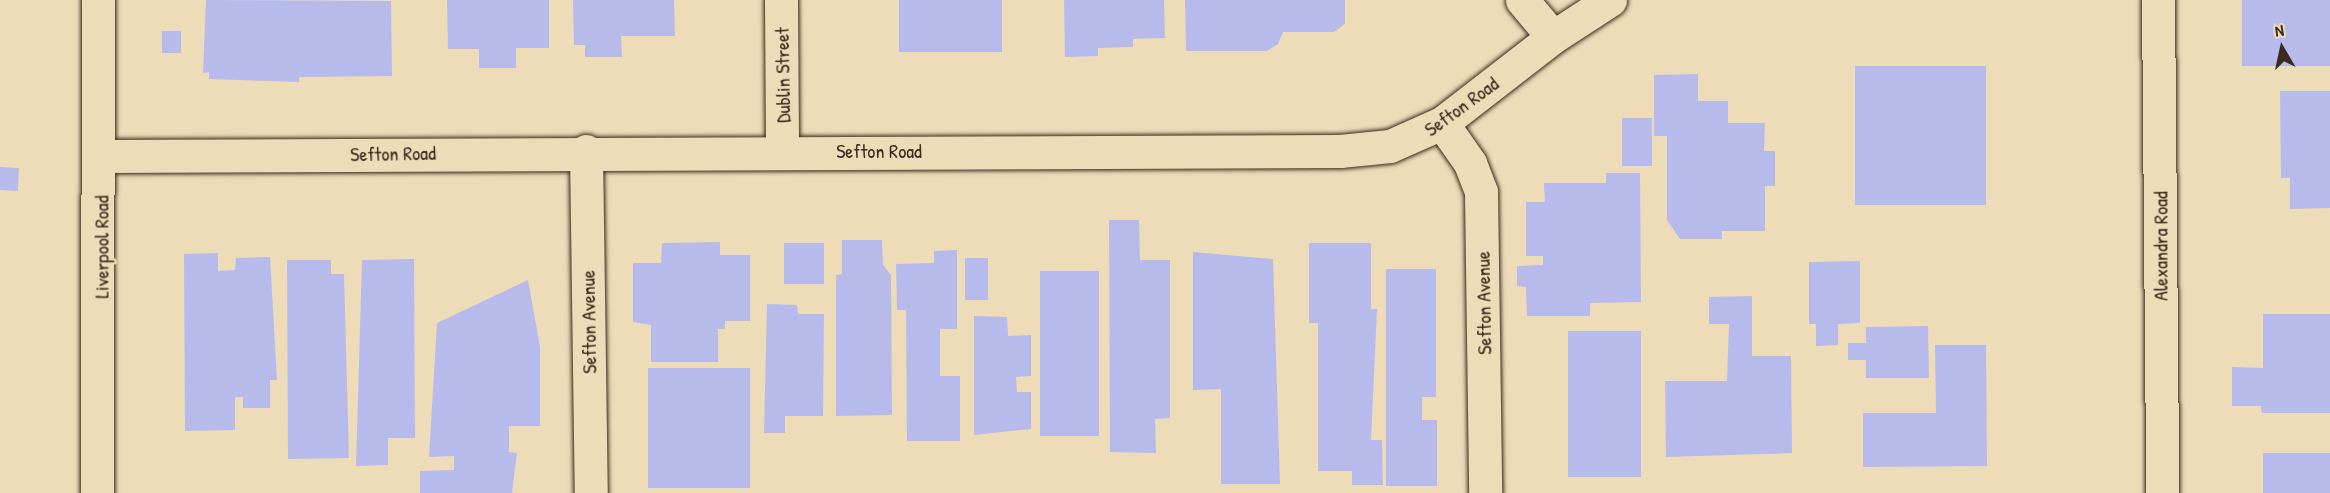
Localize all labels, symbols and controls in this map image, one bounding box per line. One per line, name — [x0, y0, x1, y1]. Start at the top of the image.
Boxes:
north arrow — [2252, 18, 2312, 78]
text: N — [2273, 19, 2285, 42]
street label: Dublin Street — [769, 27, 795, 123]
street label: Sefton Road — [1419, 71, 1503, 141]
street label: Sefton Road — [836, 138, 922, 162]
street label: Sefton Road — [350, 140, 436, 166]
street label: Alexandra Road — [2148, 191, 2172, 301]
street label: Liverpool Road — [89, 196, 113, 298]
street label: Sefton Avenue — [1470, 251, 1496, 355]
street label: Sefton Avenue — [575, 270, 601, 374]

